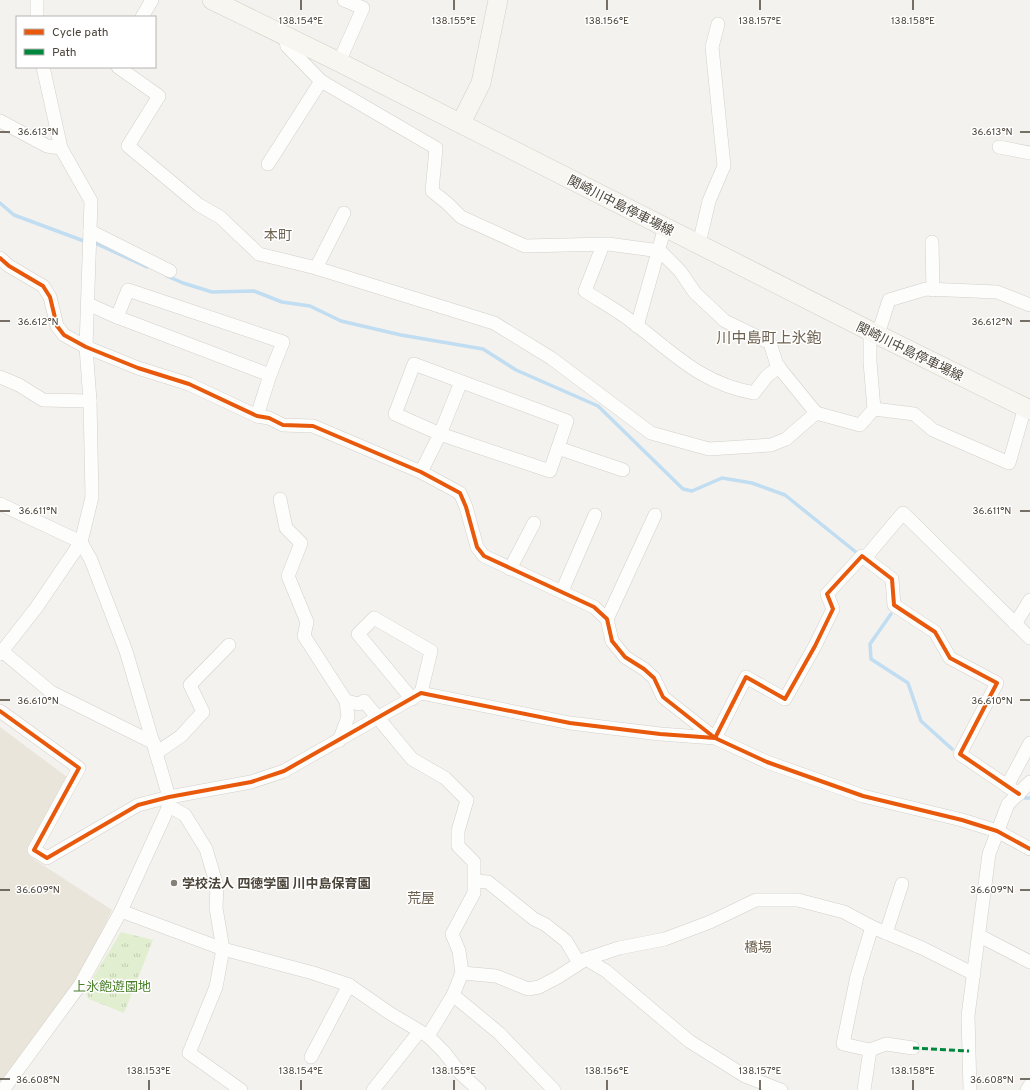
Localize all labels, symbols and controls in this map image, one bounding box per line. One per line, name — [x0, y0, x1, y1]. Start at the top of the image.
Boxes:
text: 138.154°E — [279, 15, 323, 28]
text: 138.155°E — [432, 15, 476, 28]
text: 138.156°E — [585, 15, 629, 28]
text: 138.157°E — [738, 15, 782, 28]
text: 138.158°E — [891, 15, 935, 28]
legend — [16, 16, 156, 68]
text: Cycle path — [52, 25, 109, 41]
text: Path — [52, 45, 77, 61]
text: 36.613°N — [17, 126, 59, 139]
text: 36.613°N — [971, 126, 1013, 139]
street label: 関崎川中島停車場線 — [564, 172, 676, 240]
district label: 本町 — [264, 228, 292, 245]
text: 36.612°N — [17, 316, 59, 329]
text: 36.612°N — [971, 316, 1013, 329]
street label: 関崎川中島停車場線 — [853, 319, 966, 386]
district label: 川中島町上氷鉋 — [716, 329, 822, 349]
text: 36.611°N — [19, 505, 57, 518]
text: 36.611°N — [973, 505, 1011, 518]
text: 36.610°N — [17, 695, 59, 708]
text: 36.610°N — [971, 695, 1013, 708]
place label: 学校法人 四徳学園 川中島保育園 — [182, 876, 371, 893]
marker: 学校法人 四徳学園 川中島保育園 — [169, 878, 179, 888]
text: 36.609°N — [16, 884, 60, 897]
text: 36.609°N — [970, 884, 1014, 897]
district label: 荒屋 — [407, 891, 435, 908]
district label: 橋場 — [744, 940, 772, 957]
park label: 上氷飽遊園地 — [73, 979, 151, 996]
text: 138.153°E — [127, 1065, 171, 1078]
text: 138.154°E — [279, 1065, 323, 1078]
text: 138.155°E — [432, 1065, 476, 1078]
text: 138.156°E — [585, 1065, 629, 1078]
text: 138.157°E — [738, 1065, 782, 1078]
text: 138.158°E — [891, 1065, 935, 1078]
text: 36.608°N — [16, 1074, 60, 1087]
text: 36.608°N — [970, 1074, 1014, 1087]

